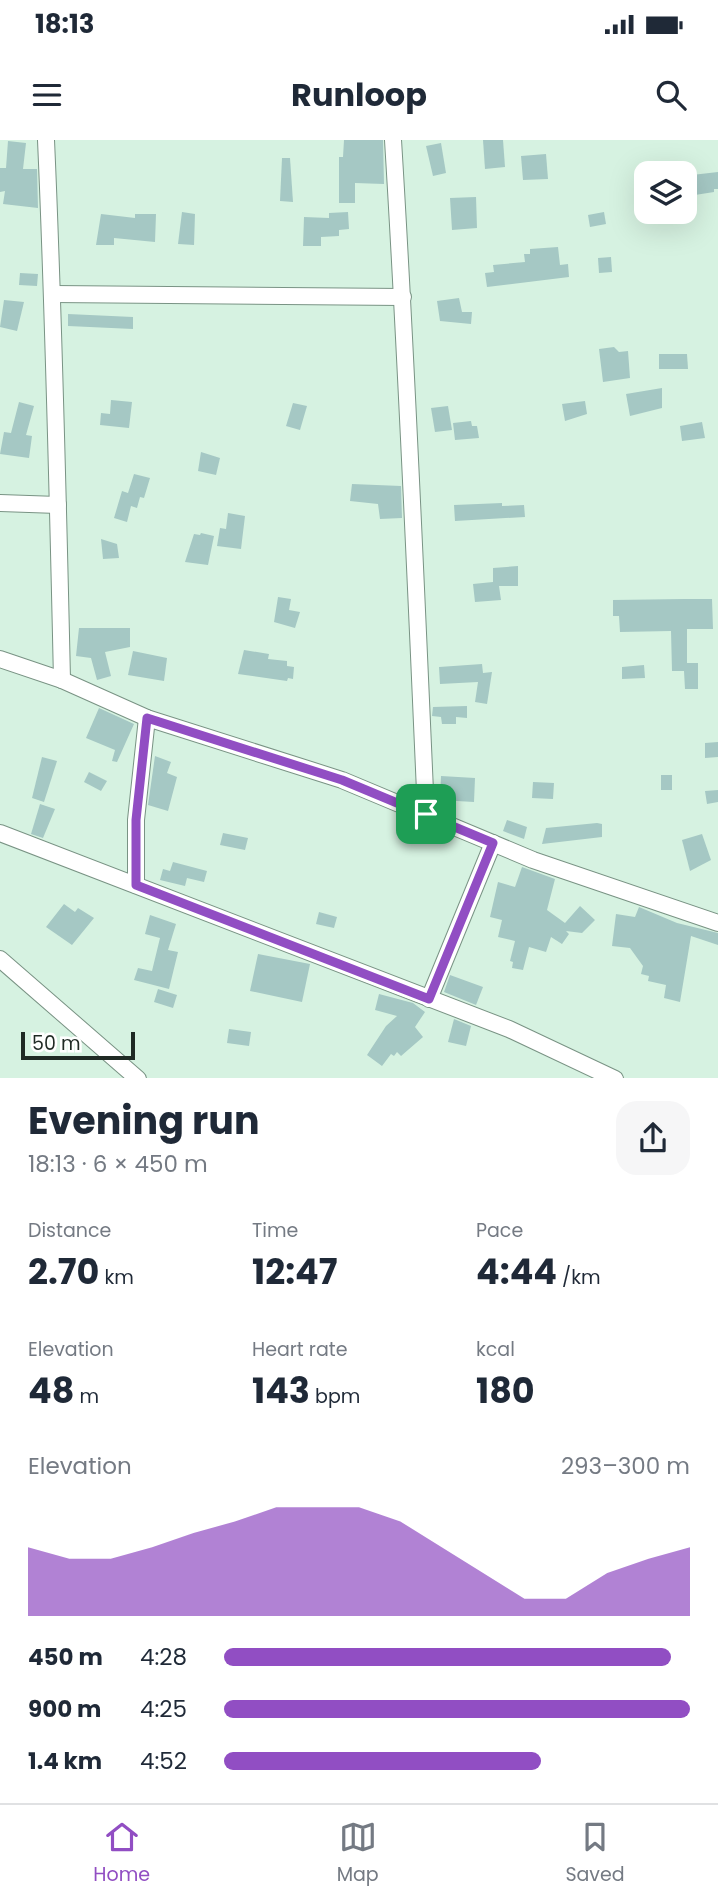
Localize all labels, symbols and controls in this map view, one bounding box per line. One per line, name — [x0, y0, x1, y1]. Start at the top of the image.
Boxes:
text: 18:13 — [35, 6, 95, 42]
text: Runloop — [291, 72, 427, 117]
icon: menu — [28, 76, 66, 114]
icon: search — [652, 76, 690, 114]
map controls — [634, 161, 697, 224]
button: layers — [634, 161, 697, 224]
pin — [396, 784, 456, 844]
icon: arrive — [407, 795, 445, 833]
scale bar — [21, 1029, 135, 1061]
text: 50 m — [32, 1030, 81, 1057]
text: Evening run — [28, 1094, 260, 1147]
button: share — [616, 1101, 690, 1175]
text: 18:13 · 6 × 450 m — [28, 1148, 208, 1180]
text: Distance — [28, 1217, 111, 1244]
text: Time — [252, 1217, 298, 1244]
text: Pace — [476, 1217, 523, 1244]
text: 2.70 — [28, 1247, 99, 1296]
text: 12:47 — [252, 1247, 338, 1296]
text: 4:44 — [476, 1247, 557, 1296]
text: km — [99, 1264, 134, 1291]
text: /km — [557, 1264, 601, 1291]
text: Elevation — [28, 1336, 114, 1363]
text: Heart rate — [252, 1336, 347, 1363]
text: kcal — [476, 1336, 515, 1363]
text: 48 — [28, 1366, 74, 1415]
text: 143 — [252, 1366, 310, 1415]
text: 180 — [476, 1366, 535, 1415]
text: m — [74, 1383, 99, 1410]
text: bpm — [310, 1383, 360, 1410]
text: Elevation — [28, 1450, 132, 1482]
text: 293–300 m — [561, 1450, 690, 1482]
text: 450 m — [28, 1641, 103, 1673]
text: 4:28 — [140, 1641, 187, 1673]
text: 900 m — [28, 1693, 101, 1725]
text: 4:25 — [140, 1693, 187, 1725]
text: 1.4 km — [28, 1745, 102, 1777]
text: 4:52 — [140, 1745, 187, 1777]
tab: Home — [93, 1818, 150, 1889]
tab: Map — [337, 1818, 379, 1889]
tab: Saved — [565, 1818, 625, 1889]

